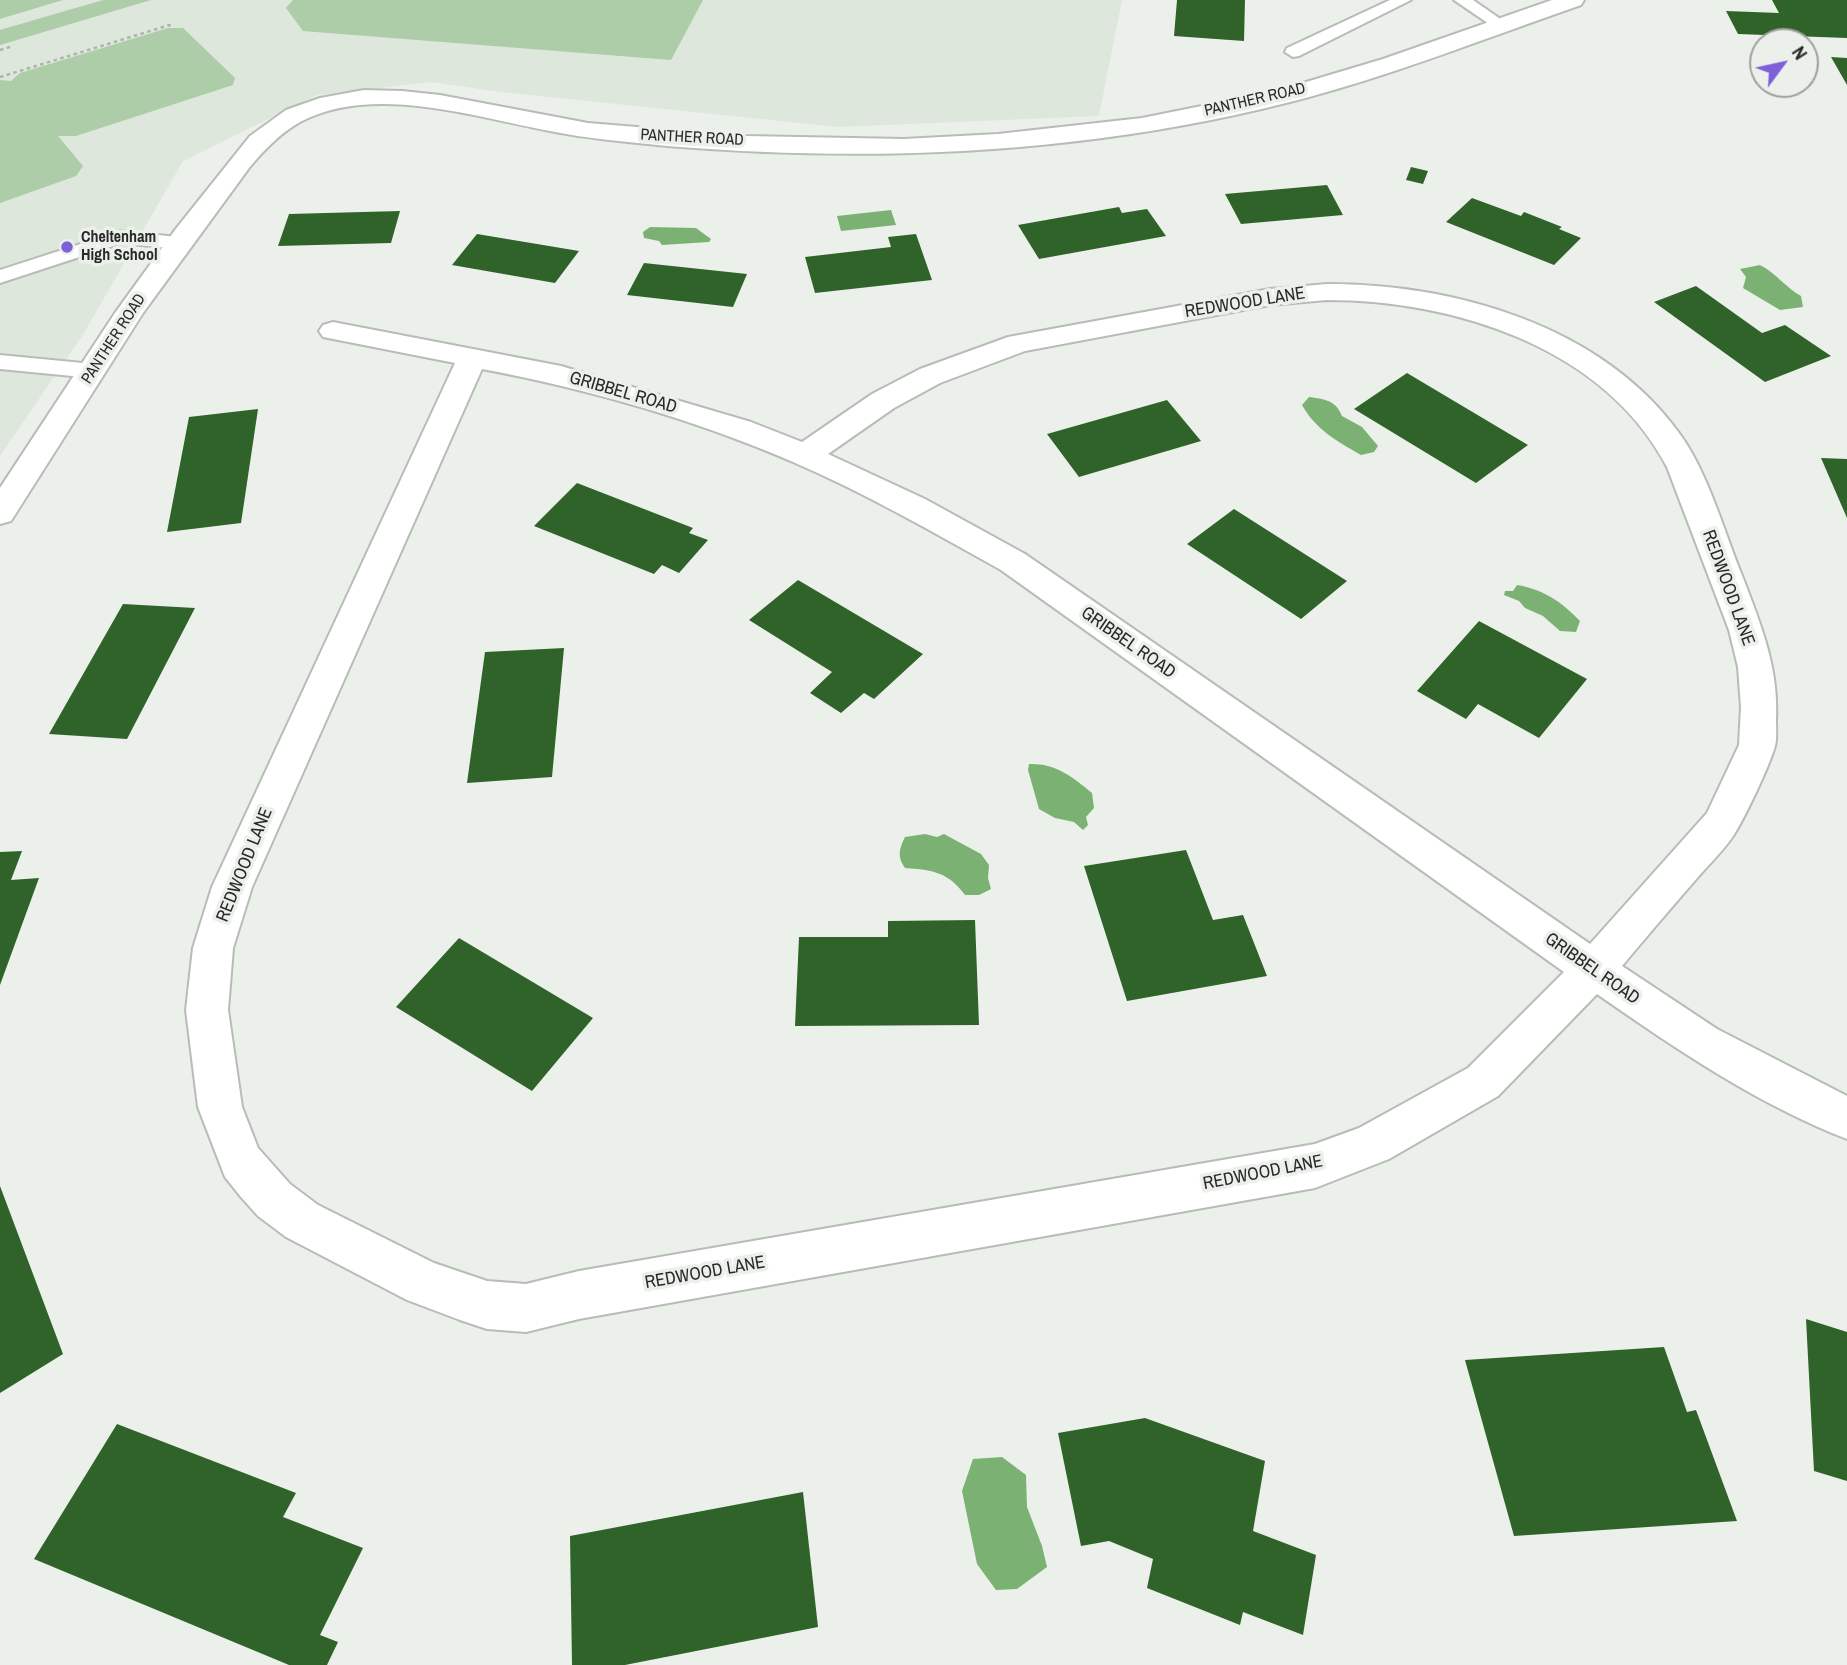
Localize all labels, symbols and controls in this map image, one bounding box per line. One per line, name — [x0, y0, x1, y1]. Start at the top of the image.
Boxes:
north arrow — [1749, 28, 1819, 98]
text: N — [1786, 41, 1814, 64]
street label: PANTHER ROAD — [1203, 79, 1307, 121]
street label: PANTHER ROAD — [640, 126, 744, 150]
place label: Cheltenham High School — [81, 228, 158, 266]
marker: Cheltenham High School — [59, 239, 75, 255]
street label: REDWOOD LANE — [1183, 283, 1307, 323]
street label: PANTHER ROAD — [78, 290, 150, 388]
street label: GRIBBEL ROAD — [567, 367, 679, 419]
street label: REDWOOD LANE — [1697, 527, 1759, 649]
street label: GRIBBEL ROAD — [1076, 602, 1180, 684]
street label: REDWOOD LANE — [212, 805, 278, 925]
street label: GRIBBEL ROAD — [1540, 928, 1644, 1010]
street label: REDWOOD LANE — [1201, 1151, 1325, 1195]
street label: REDWOOD LANE — [643, 1252, 767, 1294]

